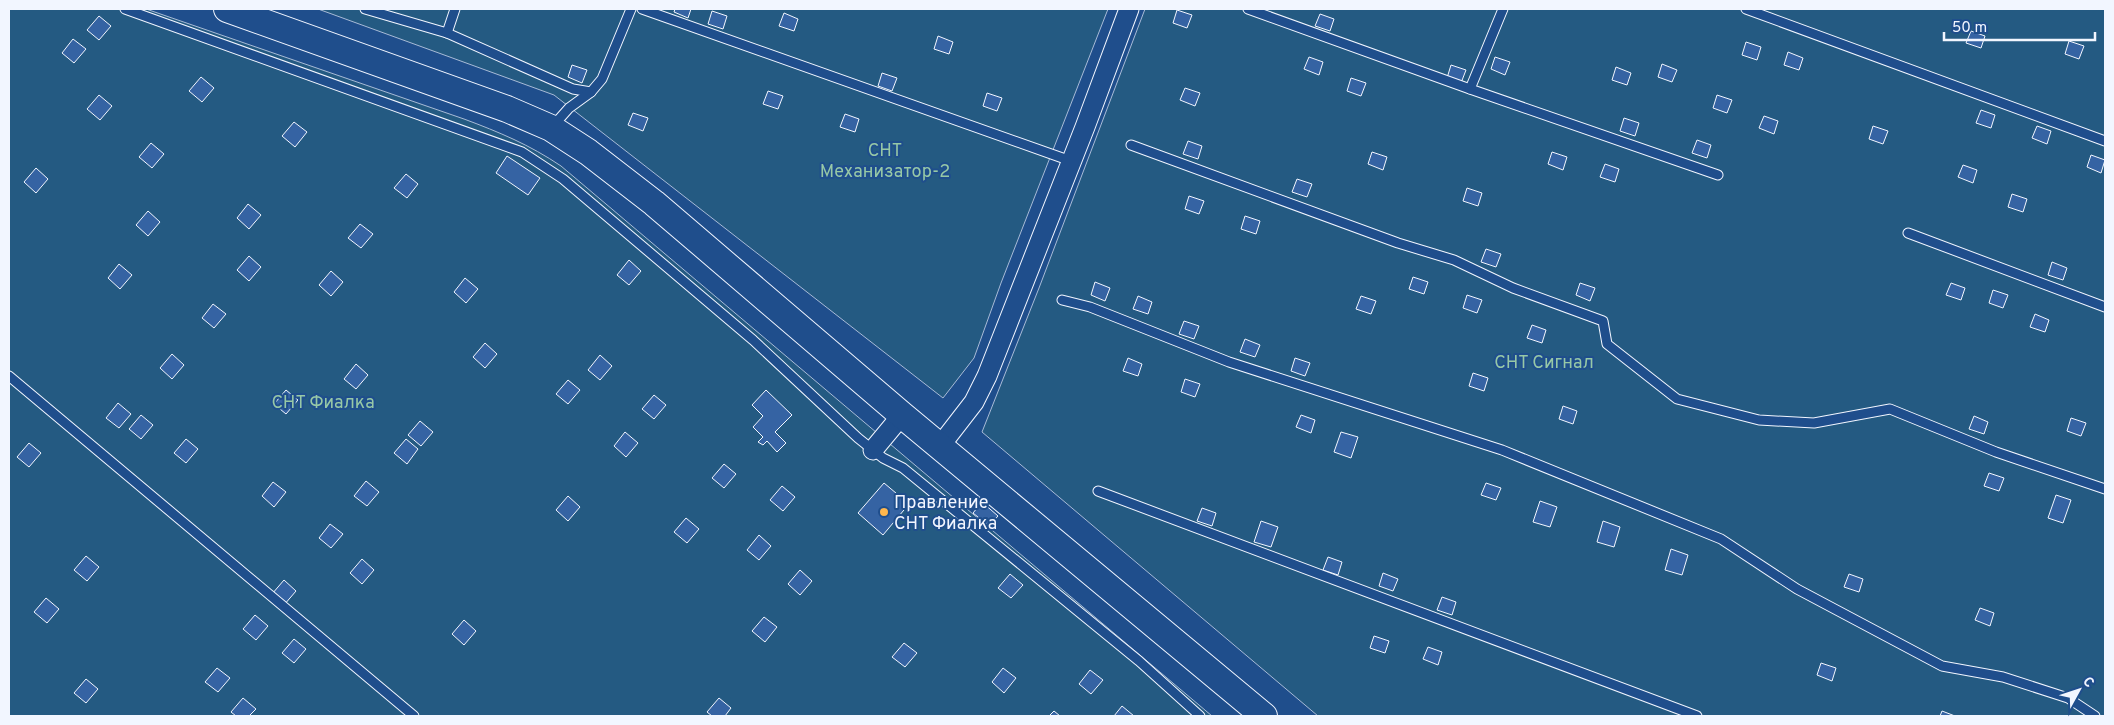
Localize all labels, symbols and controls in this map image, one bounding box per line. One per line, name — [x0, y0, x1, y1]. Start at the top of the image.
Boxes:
scale bar — [1944, 10, 2095, 42]
text: 50 m — [1952, 19, 1987, 38]
park label: СНТ Механизатор-2 — [820, 140, 950, 184]
park label: СНТ Сигнал — [1494, 352, 1594, 375]
park label: СНТ Фиалка — [271, 392, 375, 415]
place label: Правление СНТ Фиалка — [894, 492, 997, 536]
marker: Правление СНТ Фиалка — [878, 506, 890, 518]
north arrow — [2054, 665, 2104, 715]
text: С — [2078, 674, 2097, 692]

